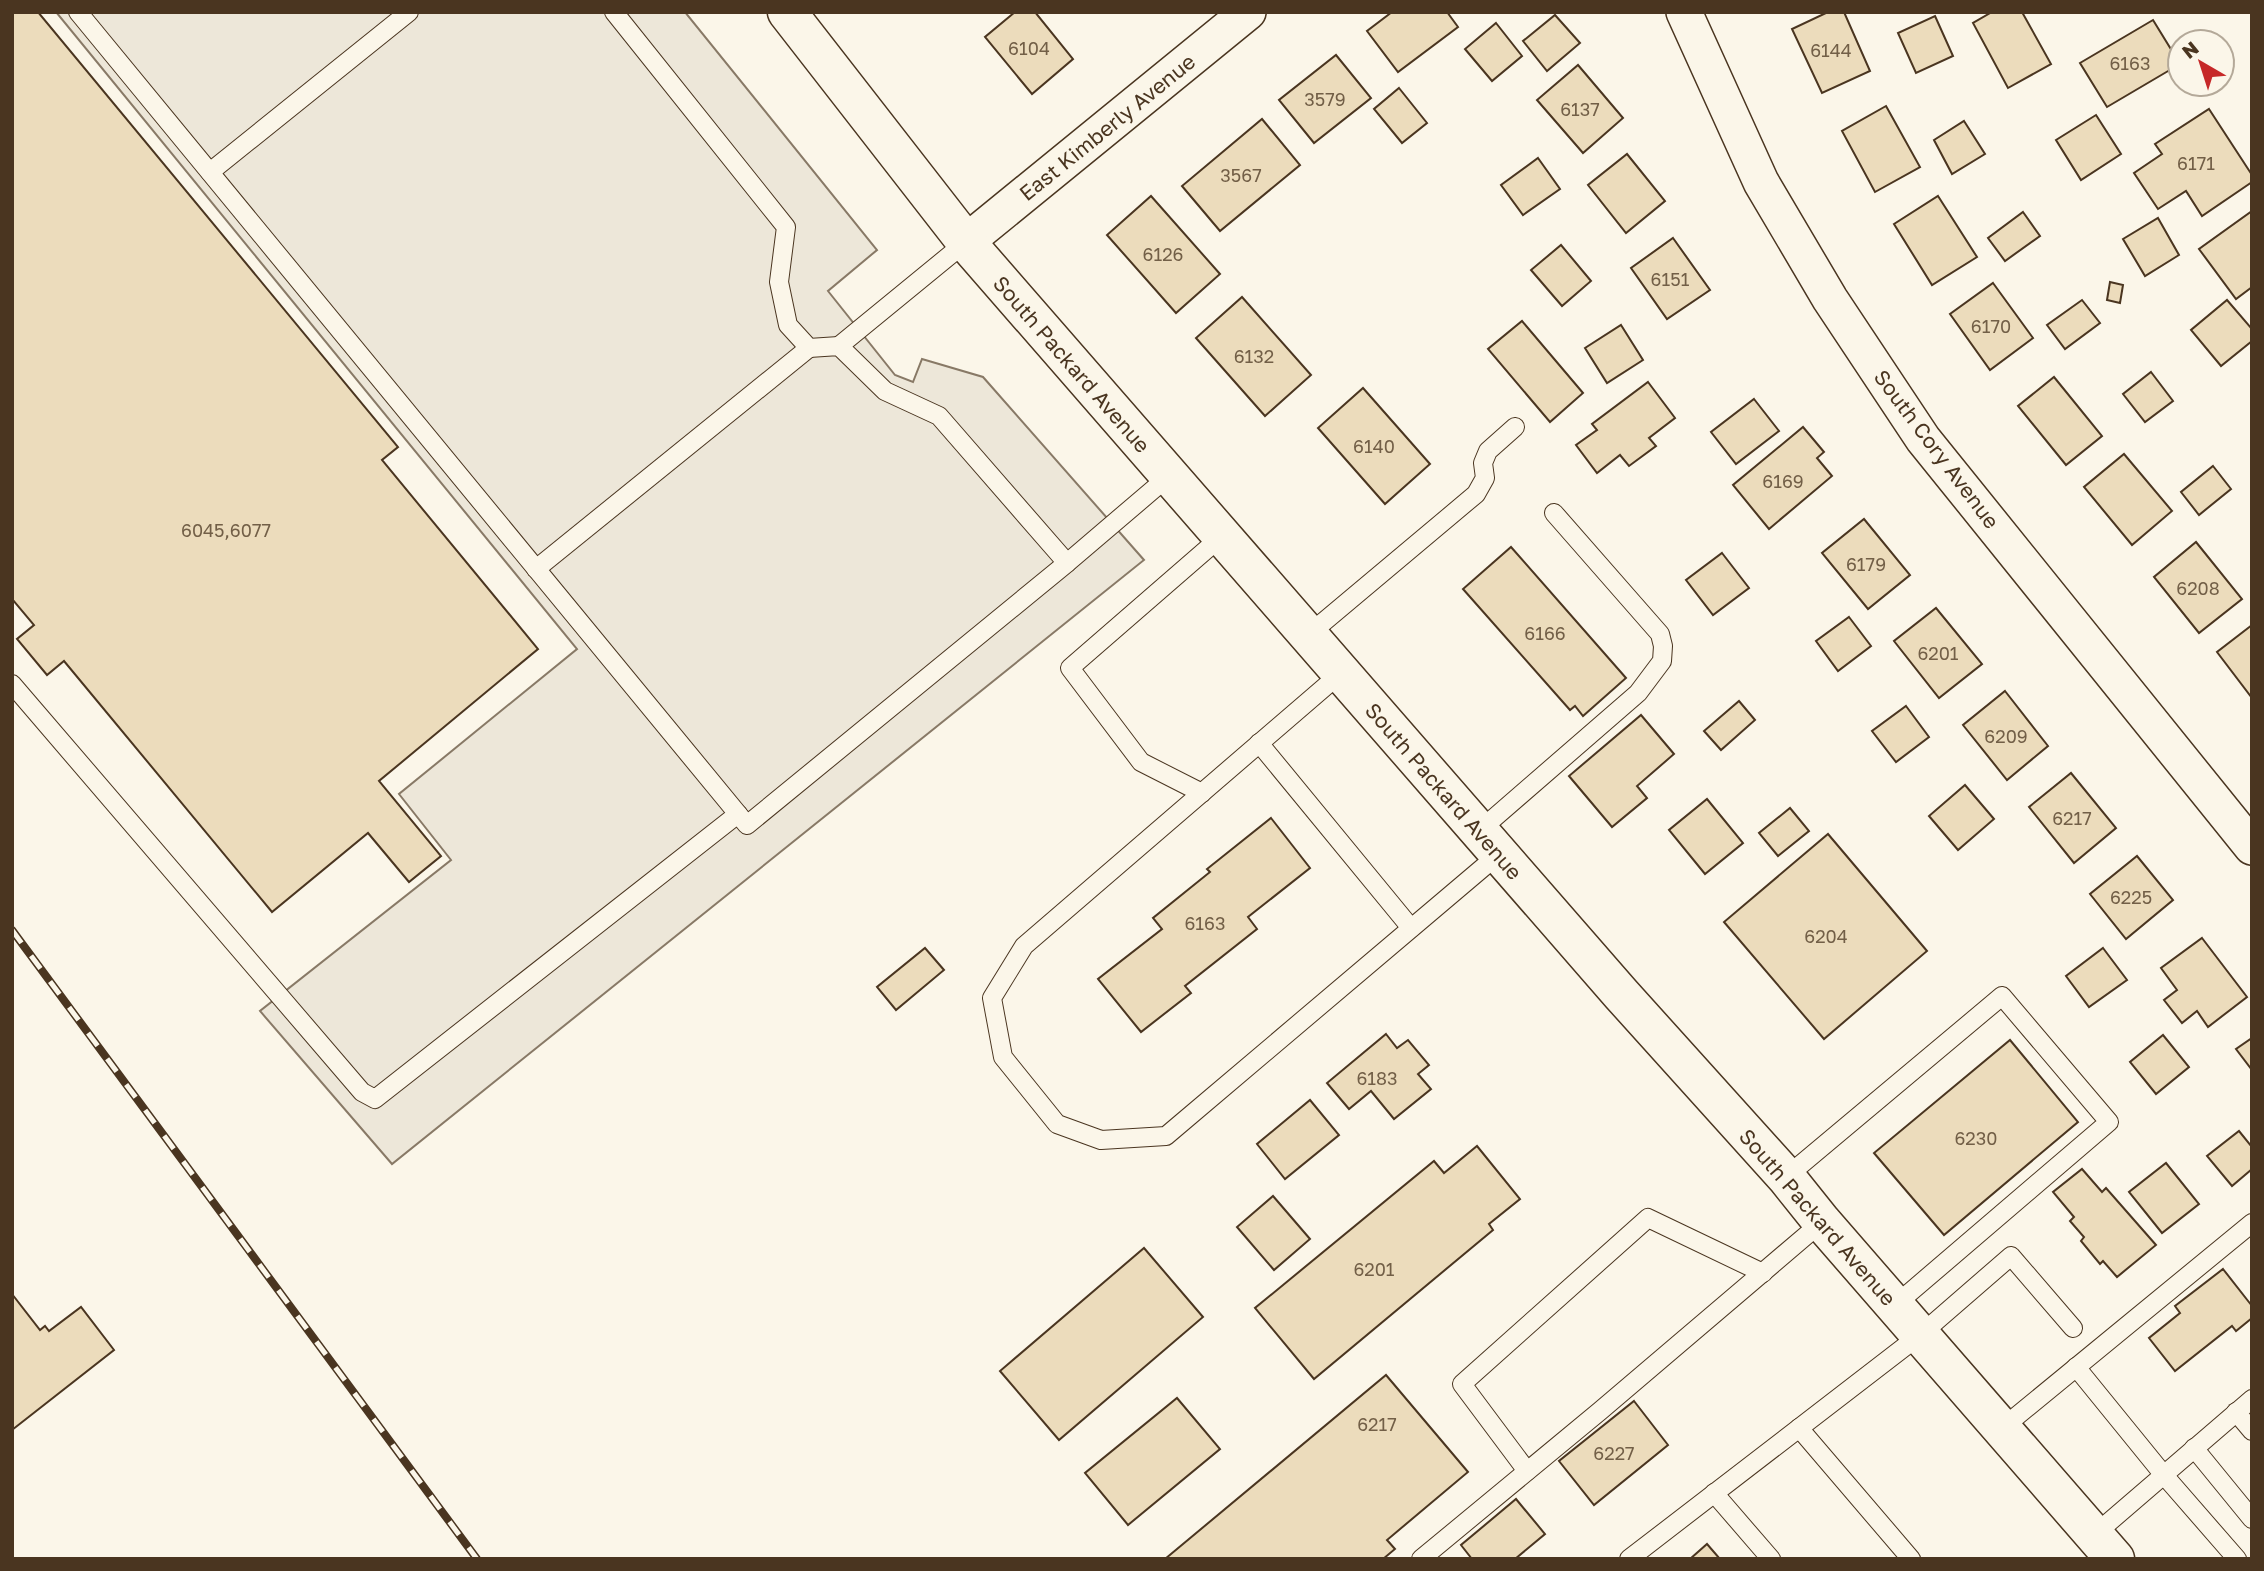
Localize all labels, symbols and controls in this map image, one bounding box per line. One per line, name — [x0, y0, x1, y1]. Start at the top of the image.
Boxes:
north arrow — [2166, 28, 2236, 98]
text: N — [2177, 36, 2203, 63]
house number: 6104 — [1008, 37, 1050, 59]
house number: 6144 — [1810, 39, 1852, 61]
street label: East Kimberly Avenue — [1014, 48, 1200, 206]
house number: 6163 — [2109, 52, 2151, 74]
house number: 3579 — [1304, 88, 1346, 110]
house number: 6137 — [1560, 98, 1600, 120]
house number: 6171 — [2177, 152, 2215, 174]
house number: 3567 — [1220, 164, 1262, 186]
house number: 6126 — [1143, 243, 1183, 265]
house number: 6151 — [1651, 268, 1690, 290]
street label: South Packard Avenue — [988, 270, 1156, 458]
house number: 6170 — [1971, 315, 2011, 337]
house number: 6132 — [1234, 345, 1274, 367]
street label: South Cory Avenue — [1869, 364, 2005, 534]
house number: 6140 — [1353, 435, 1395, 457]
house number: 6169 — [1762, 470, 1804, 492]
house number: 6045,6077 — [181, 519, 271, 541]
house number: 6179 — [1846, 553, 1886, 575]
house number: 6208 — [2176, 577, 2220, 599]
house number: 6166 — [1524, 622, 1566, 644]
house number: 6201 — [1917, 642, 1959, 664]
street label: South Packard Avenue — [1360, 697, 1528, 885]
house number: 6209 — [1984, 725, 2028, 747]
house number: 6217 — [2052, 807, 2092, 829]
house number: 6225 — [2110, 886, 2152, 908]
house number: 6163 — [1184, 912, 1226, 934]
house number: 6204 — [1804, 925, 1848, 947]
house number: 6183 — [1356, 1067, 1398, 1089]
street label: South Packard Avenue — [1734, 1123, 1902, 1311]
house number: 6230 — [1954, 1127, 1998, 1149]
house number: 6201 — [1353, 1258, 1395, 1280]
house number: 6217 — [1357, 1413, 1397, 1435]
house number: 6227 — [1593, 1442, 1635, 1464]

